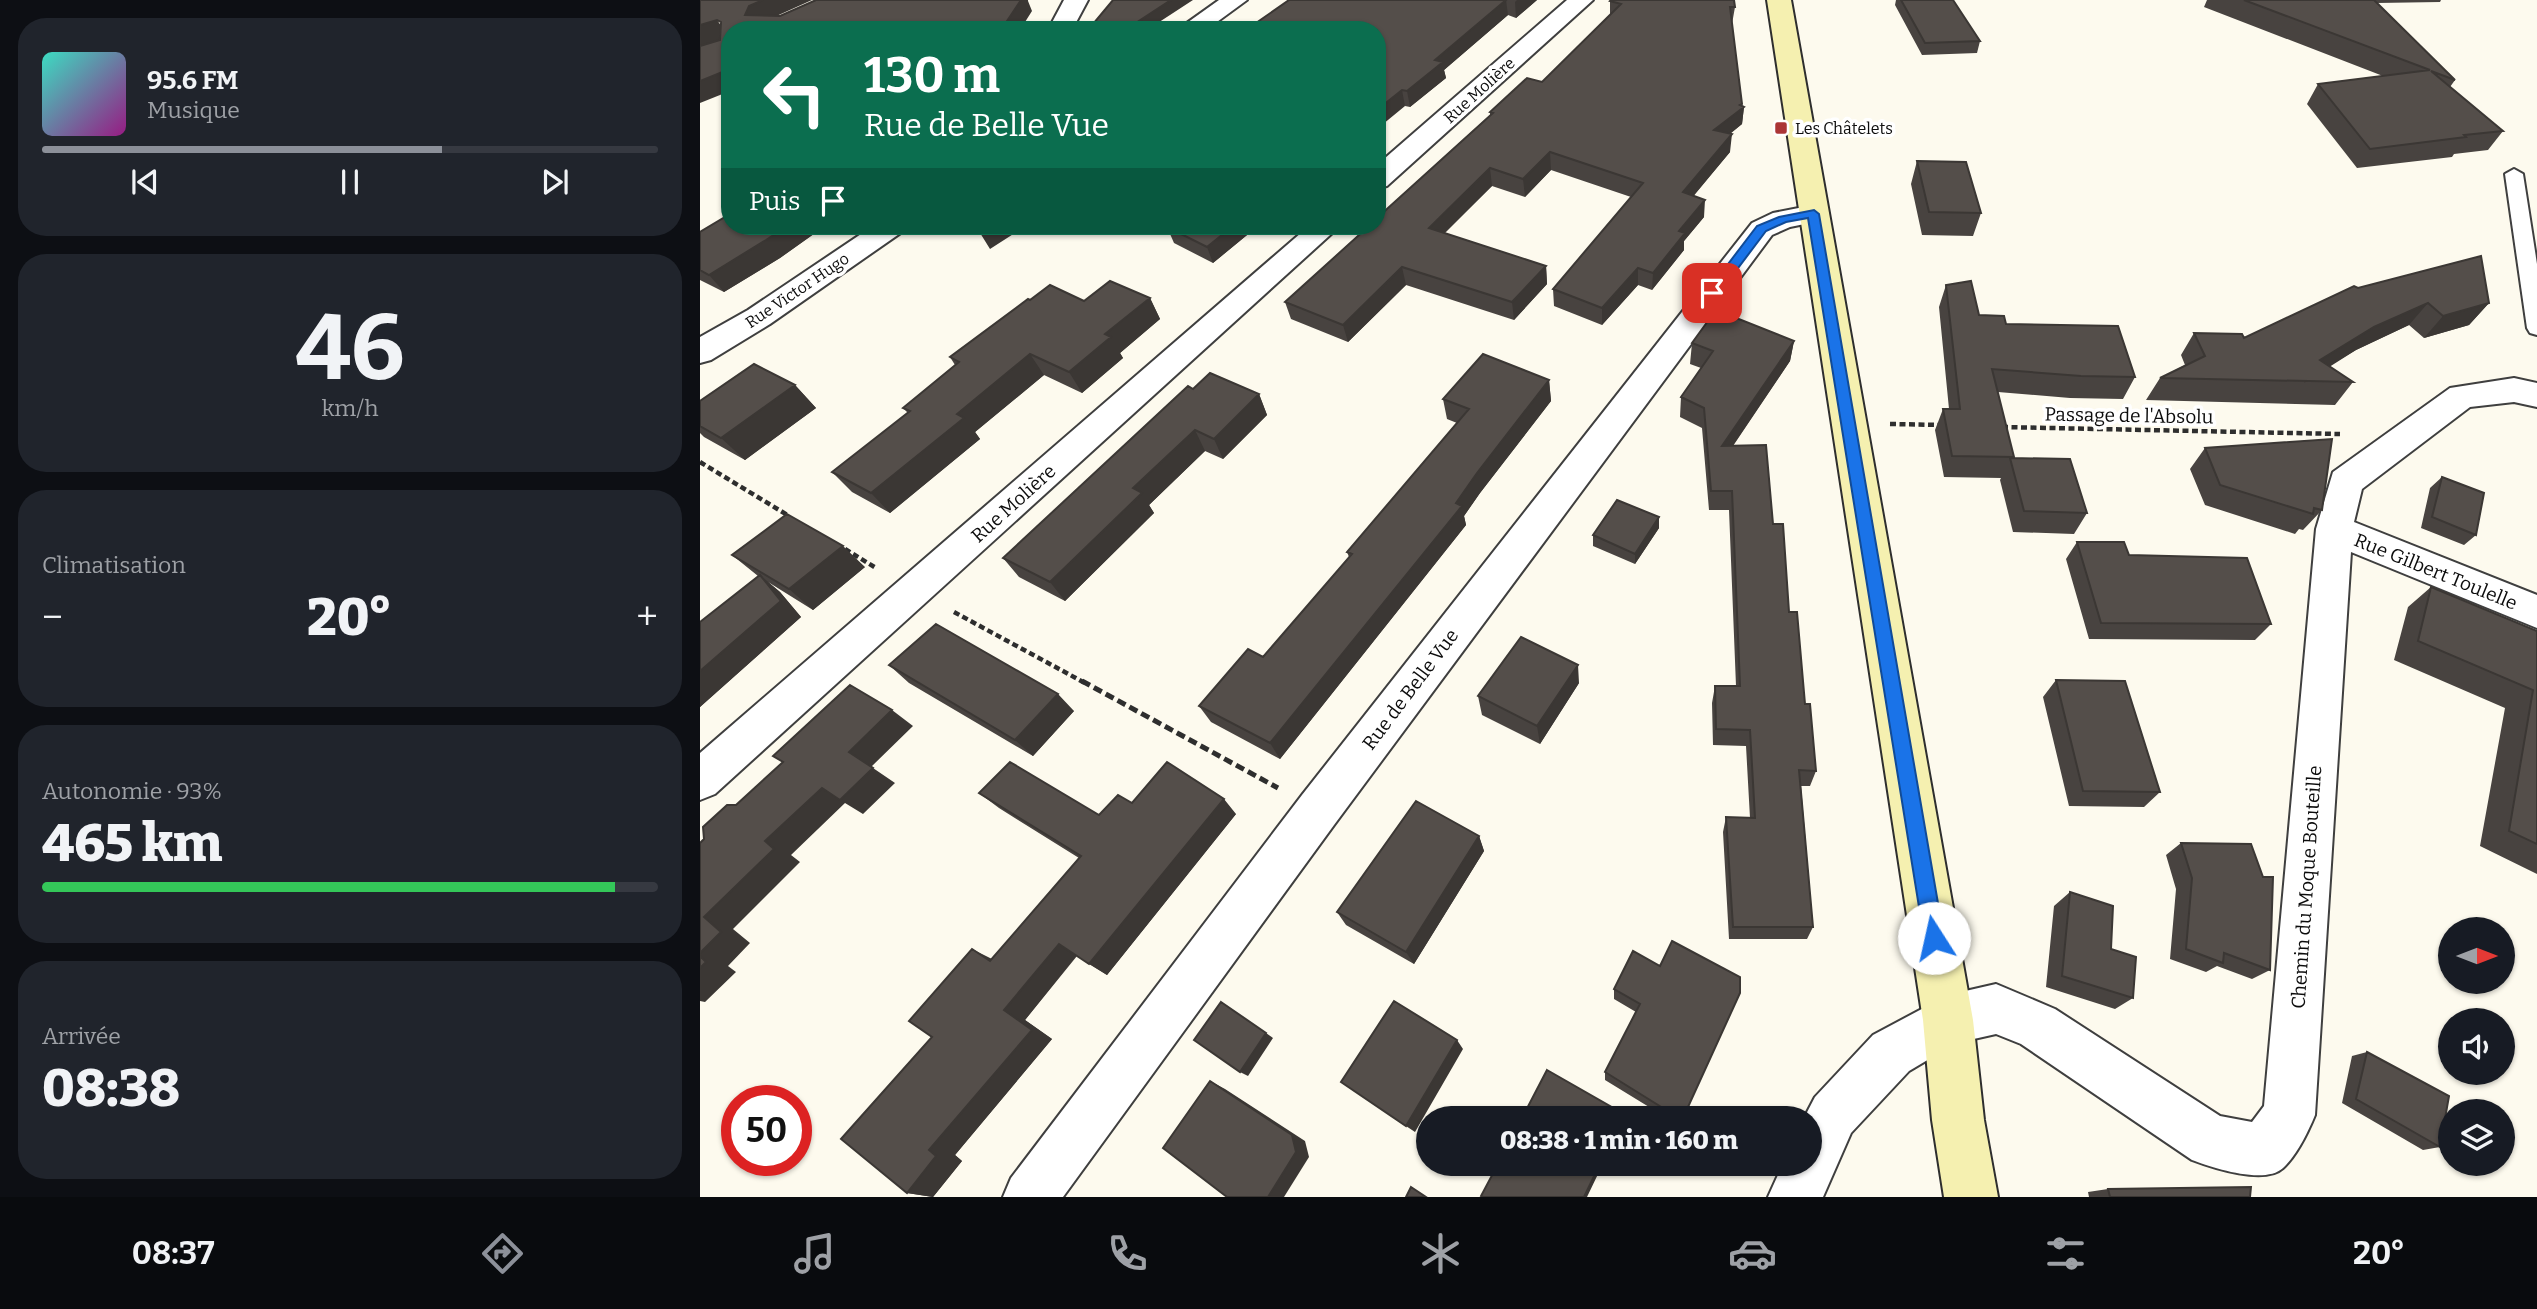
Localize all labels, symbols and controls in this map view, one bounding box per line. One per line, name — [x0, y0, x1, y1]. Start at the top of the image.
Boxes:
text: 130 m — [864, 46, 1000, 105]
icon: left — [749, 49, 840, 140]
street label: Rue Molière — [1440, 54, 1519, 127]
text: 95.6 FM — [147, 65, 239, 96]
text: Musique — [147, 96, 240, 124]
text: Rue de Belle Vue — [864, 106, 1109, 144]
place label: Les Châtelets — [1795, 119, 1893, 138]
marker: Les Châtelets — [1773, 120, 1789, 136]
icon: previous — [126, 163, 164, 201]
icon: pause — [331, 163, 369, 201]
icon: next — [536, 163, 574, 201]
icon: arrive — [814, 182, 852, 220]
text: Puis — [749, 186, 800, 217]
street label: Rue Victor Hugo — [742, 249, 853, 332]
pin — [1682, 263, 1742, 323]
icon: arrive — [1693, 274, 1731, 312]
text: 46 — [295, 294, 405, 403]
text: km/h — [322, 394, 378, 422]
street label: Passage de l'Absolu — [2044, 403, 2214, 428]
street label: Rue Molière — [966, 459, 1060, 547]
street label: Rue Gilbert Toulelle — [2351, 528, 2521, 615]
text: Climatisation — [42, 551, 186, 579]
text: 20° — [307, 586, 392, 649]
text: − — [42, 594, 63, 640]
text: + — [636, 594, 658, 640]
street label: Rue de Belle Vue — [1357, 624, 1463, 754]
street label: Chemin du Moque Bouteille — [2287, 765, 2326, 1009]
text: Autonomie · 93% — [42, 777, 222, 805]
text: 465 km — [42, 812, 223, 875]
position arrow — [1897, 901, 1971, 975]
north arrow — [2438, 917, 2515, 994]
map controls — [2438, 917, 2515, 1176]
button: sound — [2438, 1008, 2515, 1085]
text: Arrivée — [42, 1022, 121, 1050]
text: 08:38 — [42, 1057, 180, 1120]
speed limit sign: 50 — [721, 1085, 812, 1176]
button: layers — [2438, 1099, 2515, 1176]
text: 08:38 · 1 min · 160 m — [1500, 1125, 1738, 1156]
icon: directions — [478, 1229, 527, 1278]
icon: music — [790, 1229, 839, 1278]
icon: phone — [1103, 1229, 1152, 1278]
icon: climate — [1416, 1229, 1465, 1278]
icon: car — [1728, 1229, 1777, 1278]
icon: filters — [2041, 1229, 2090, 1278]
text: 08:37 — [132, 1234, 214, 1272]
text: 20° — [2353, 1234, 2405, 1272]

